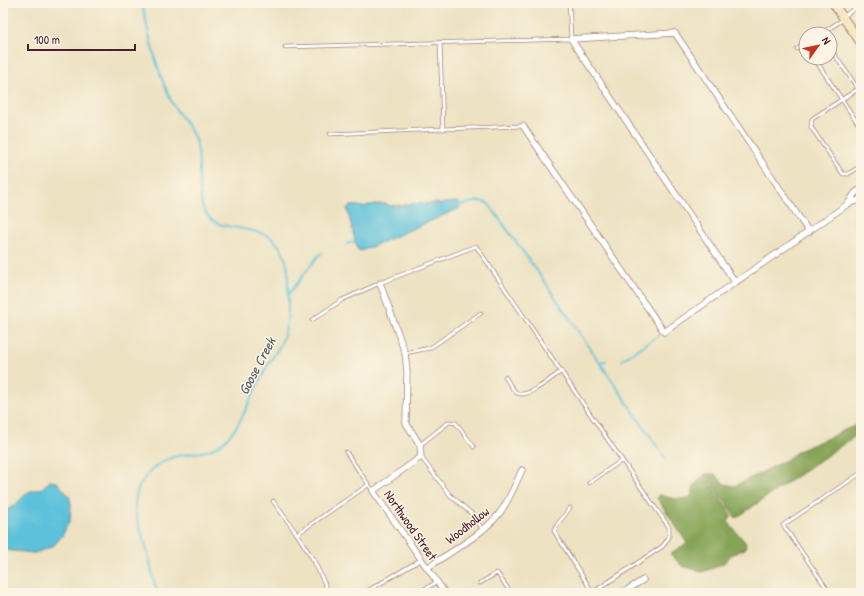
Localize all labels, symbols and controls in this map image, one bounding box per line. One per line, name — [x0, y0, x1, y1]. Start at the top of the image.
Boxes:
scale bar — [28, 26, 135, 52]
north arrow — [798, 26, 838, 66]
text: 100 m — [34, 31, 60, 48]
text: N — [819, 34, 834, 47]
water label: Goose Creek — [234, 333, 280, 398]
street label: Northwood Street — [380, 486, 442, 564]
street label: Woodhollow — [441, 502, 493, 548]

